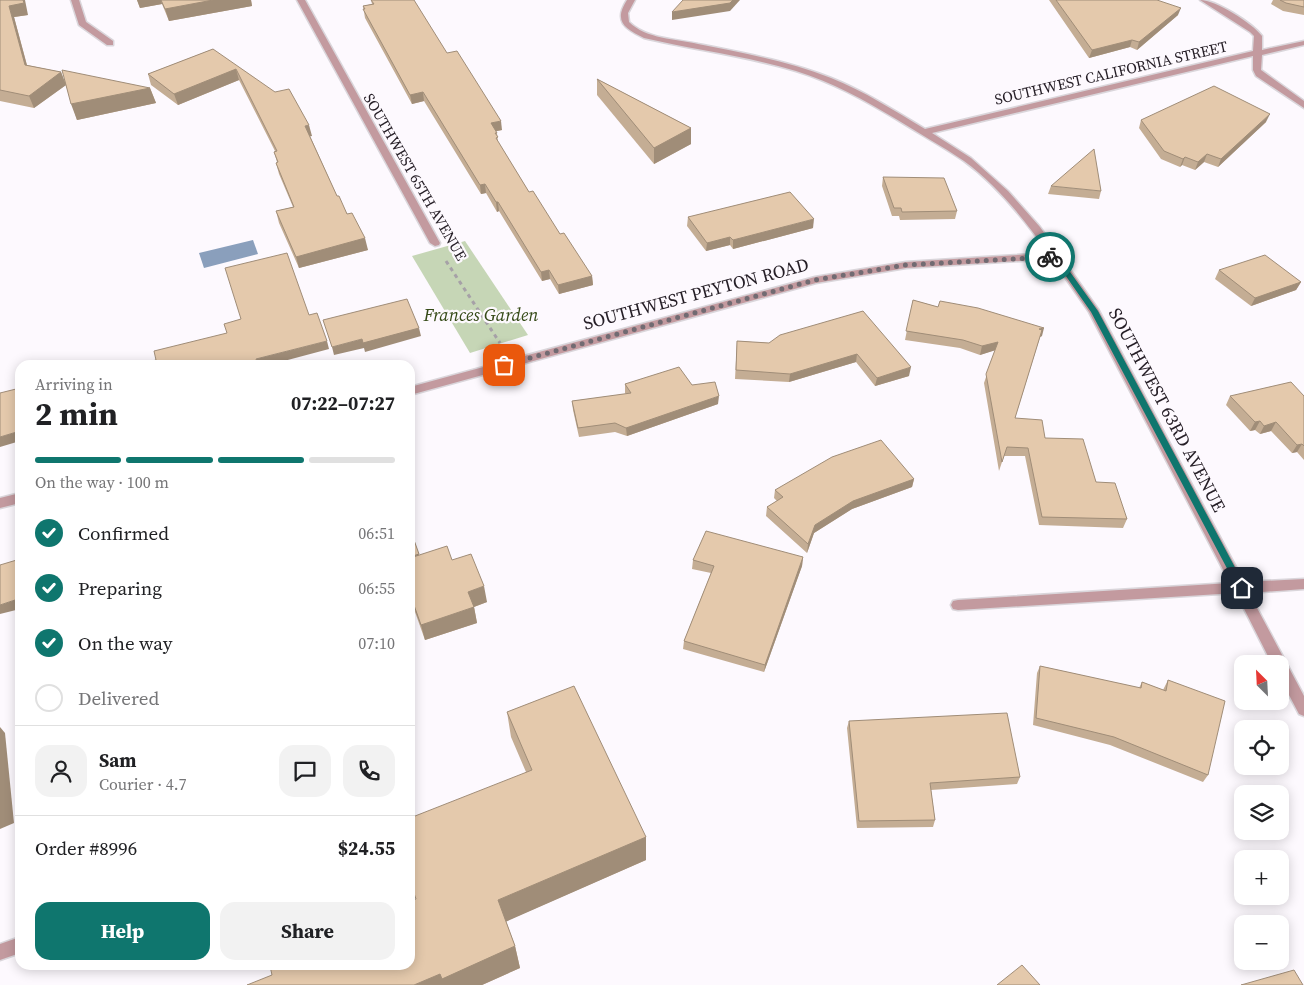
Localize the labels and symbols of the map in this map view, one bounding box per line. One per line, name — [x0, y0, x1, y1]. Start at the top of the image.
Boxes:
street label: SOUTHWEST CALIFORNIA STREET — [992, 35, 1229, 110]
street label: SOUTHWEST 65TH AVENUE — [359, 89, 472, 264]
courier — [1025, 232, 1075, 282]
street label: SOUTHWEST PEYTON ROAD — [580, 251, 811, 336]
park label: Frances Garden — [423, 302, 538, 327]
street label: SOUTHWEST 63RD AVENUE — [1103, 303, 1232, 516]
pin — [483, 344, 525, 386]
pin — [1221, 567, 1263, 609]
north arrow — [1234, 655, 1289, 710]

